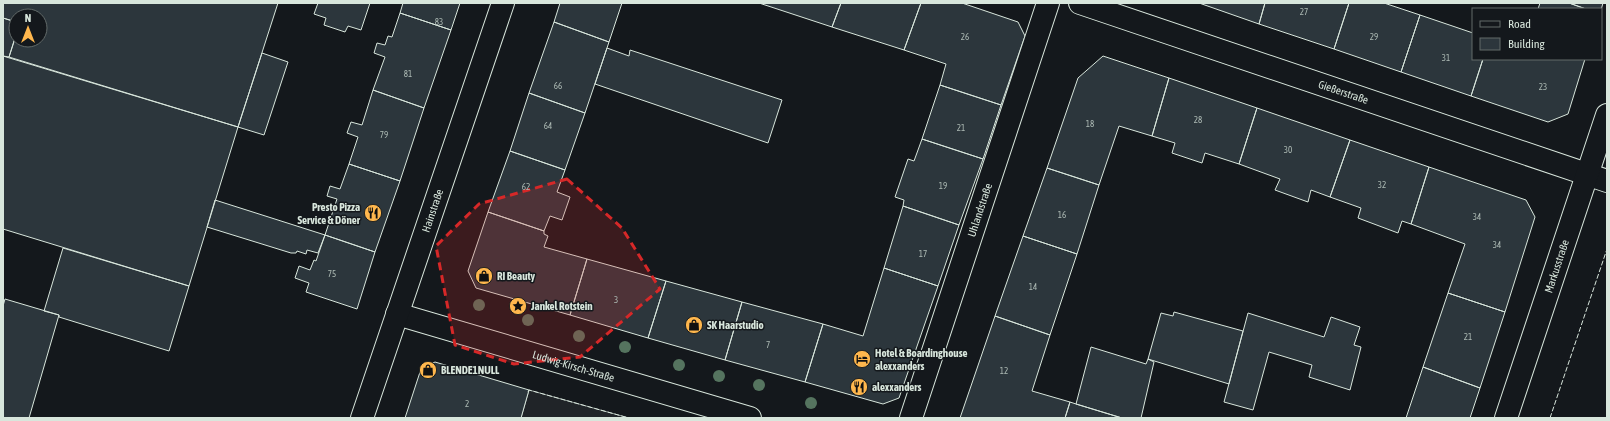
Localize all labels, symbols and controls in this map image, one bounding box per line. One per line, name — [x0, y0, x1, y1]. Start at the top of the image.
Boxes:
house number: 27 — [1300, 7, 1308, 17]
north arrow — [8, 8, 48, 48]
legend — [1472, 8, 1602, 60]
text: N — [25, 12, 31, 24]
house number: 83 — [435, 17, 443, 27]
text: Road — [1508, 17, 1531, 31]
house number: 26 — [961, 32, 969, 42]
house number: 29 — [1370, 32, 1378, 42]
text: Building — [1508, 37, 1546, 51]
house number: 31 — [1442, 53, 1450, 63]
house number: 81 — [404, 69, 412, 79]
street label: Gießerstraße — [1317, 78, 1370, 106]
house number: 66 — [554, 81, 562, 91]
house number: 23 — [1539, 82, 1547, 92]
house number: 28 — [1194, 115, 1202, 125]
house number: 18 — [1086, 119, 1094, 129]
house number: 64 — [544, 121, 552, 131]
house number: 21 — [957, 123, 965, 133]
house number: 79 — [380, 130, 388, 140]
house number: 30 — [1284, 145, 1292, 155]
house number: 32 — [1378, 180, 1386, 190]
house number: 19 — [939, 181, 947, 191]
house number: 62 — [522, 182, 530, 192]
street label: Uhlandstraße — [965, 182, 994, 238]
street label: Hainstraße — [420, 188, 445, 234]
place label: Presto Pizza Service & Döner — [297, 201, 361, 226]
restaurant icon: Presto Pizza Service & Döner — [363, 203, 383, 223]
house number: 16 — [1058, 210, 1066, 220]
house number: 34 — [1473, 212, 1481, 222]
street label: Markusstraße — [1542, 238, 1571, 294]
house number: 34 — [1493, 240, 1501, 250]
house number: 17 — [919, 249, 927, 259]
shop icon: RI Beauty — [474, 266, 494, 286]
house number: 75 — [328, 269, 336, 279]
place label: RI Beauty — [497, 270, 536, 282]
house number: 14 — [1029, 282, 1037, 292]
house number: 3 — [614, 295, 618, 305]
place icon: Jankel Rotstein — [508, 296, 528, 316]
place label: Jankel Rotstein — [530, 300, 593, 312]
shop icon: SK Haarstudio — [684, 315, 704, 335]
place label: SK Haarstudio — [707, 319, 764, 331]
house number: 21 — [1464, 332, 1472, 342]
house number: 7 — [766, 340, 770, 350]
place label: Hotel & Boardinghouse alexxanders — [875, 347, 968, 372]
street label: Ludwig-Kirsch-Straße — [531, 348, 616, 384]
hotel icon: Hotel & Boardinghouse alexxanders — [852, 349, 872, 369]
shop icon: BLENDE1NULL — [418, 360, 438, 380]
place label: BLENDE1NULL — [441, 364, 500, 376]
house number: 12 — [1000, 366, 1008, 376]
restaurant icon: alexxanders — [849, 377, 869, 397]
place label: alexxanders — [872, 381, 922, 393]
house number: 2 — [465, 399, 469, 409]

